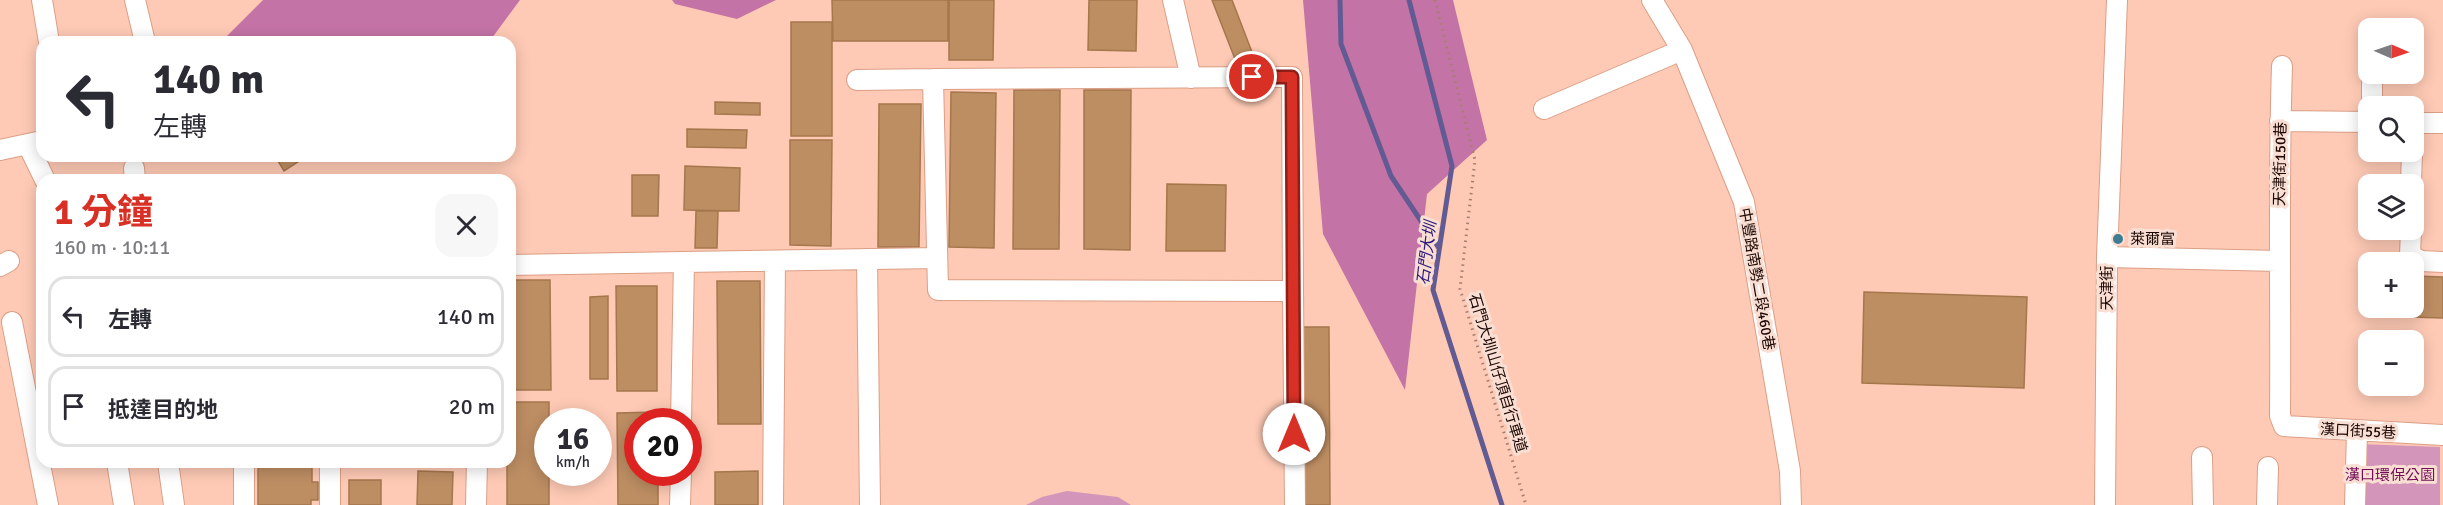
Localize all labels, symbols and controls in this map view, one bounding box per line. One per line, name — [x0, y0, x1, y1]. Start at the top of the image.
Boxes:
north arrow — [2358, 18, 2424, 84]
map controls — [2358, 18, 2424, 396]
pin — [1226, 51, 1277, 102]
text: 140 m — [153, 54, 264, 105]
icon: left — [54, 60, 132, 138]
icon: arrive — [1235, 60, 1268, 93]
button: search — [2358, 96, 2424, 162]
text: 左轉 — [153, 111, 207, 144]
street label: 天津街150巷 — [2270, 122, 2290, 206]
button: layers — [2358, 174, 2424, 240]
text: 1 分鐘 — [54, 190, 153, 235]
button: close — [435, 194, 498, 257]
street label: 中豐路南勢二段460巷 — [1736, 206, 1778, 352]
water label: 石門大圳 — [1413, 218, 1441, 286]
place label: 萊爾富 — [2130, 230, 2175, 248]
marker: 萊爾富 — [2111, 232, 2125, 246]
text: 160 m · 10:11 — [54, 235, 170, 260]
button: + — [2358, 252, 2424, 318]
street label: 天津街 — [2098, 265, 2116, 311]
street label: 石門大圳山仔頂自行車道 — [1465, 291, 1531, 455]
icon: left — [57, 300, 90, 333]
text: 140 m — [437, 303, 495, 330]
text: 左轉 — [108, 306, 152, 333]
button: − — [2358, 330, 2424, 396]
icon: arrive — [57, 390, 90, 423]
text: 20 m — [449, 393, 495, 420]
text: 抵達目的地 — [108, 396, 218, 423]
position arrow — [1262, 402, 1326, 466]
speed limit sign: 20 — [624, 408, 702, 486]
street label: 漢口街55巷 — [2319, 420, 2397, 442]
text: 16 — [557, 421, 589, 458]
text: km/h — [556, 453, 590, 471]
park label: 漢口環保公園 — [2345, 466, 2435, 484]

